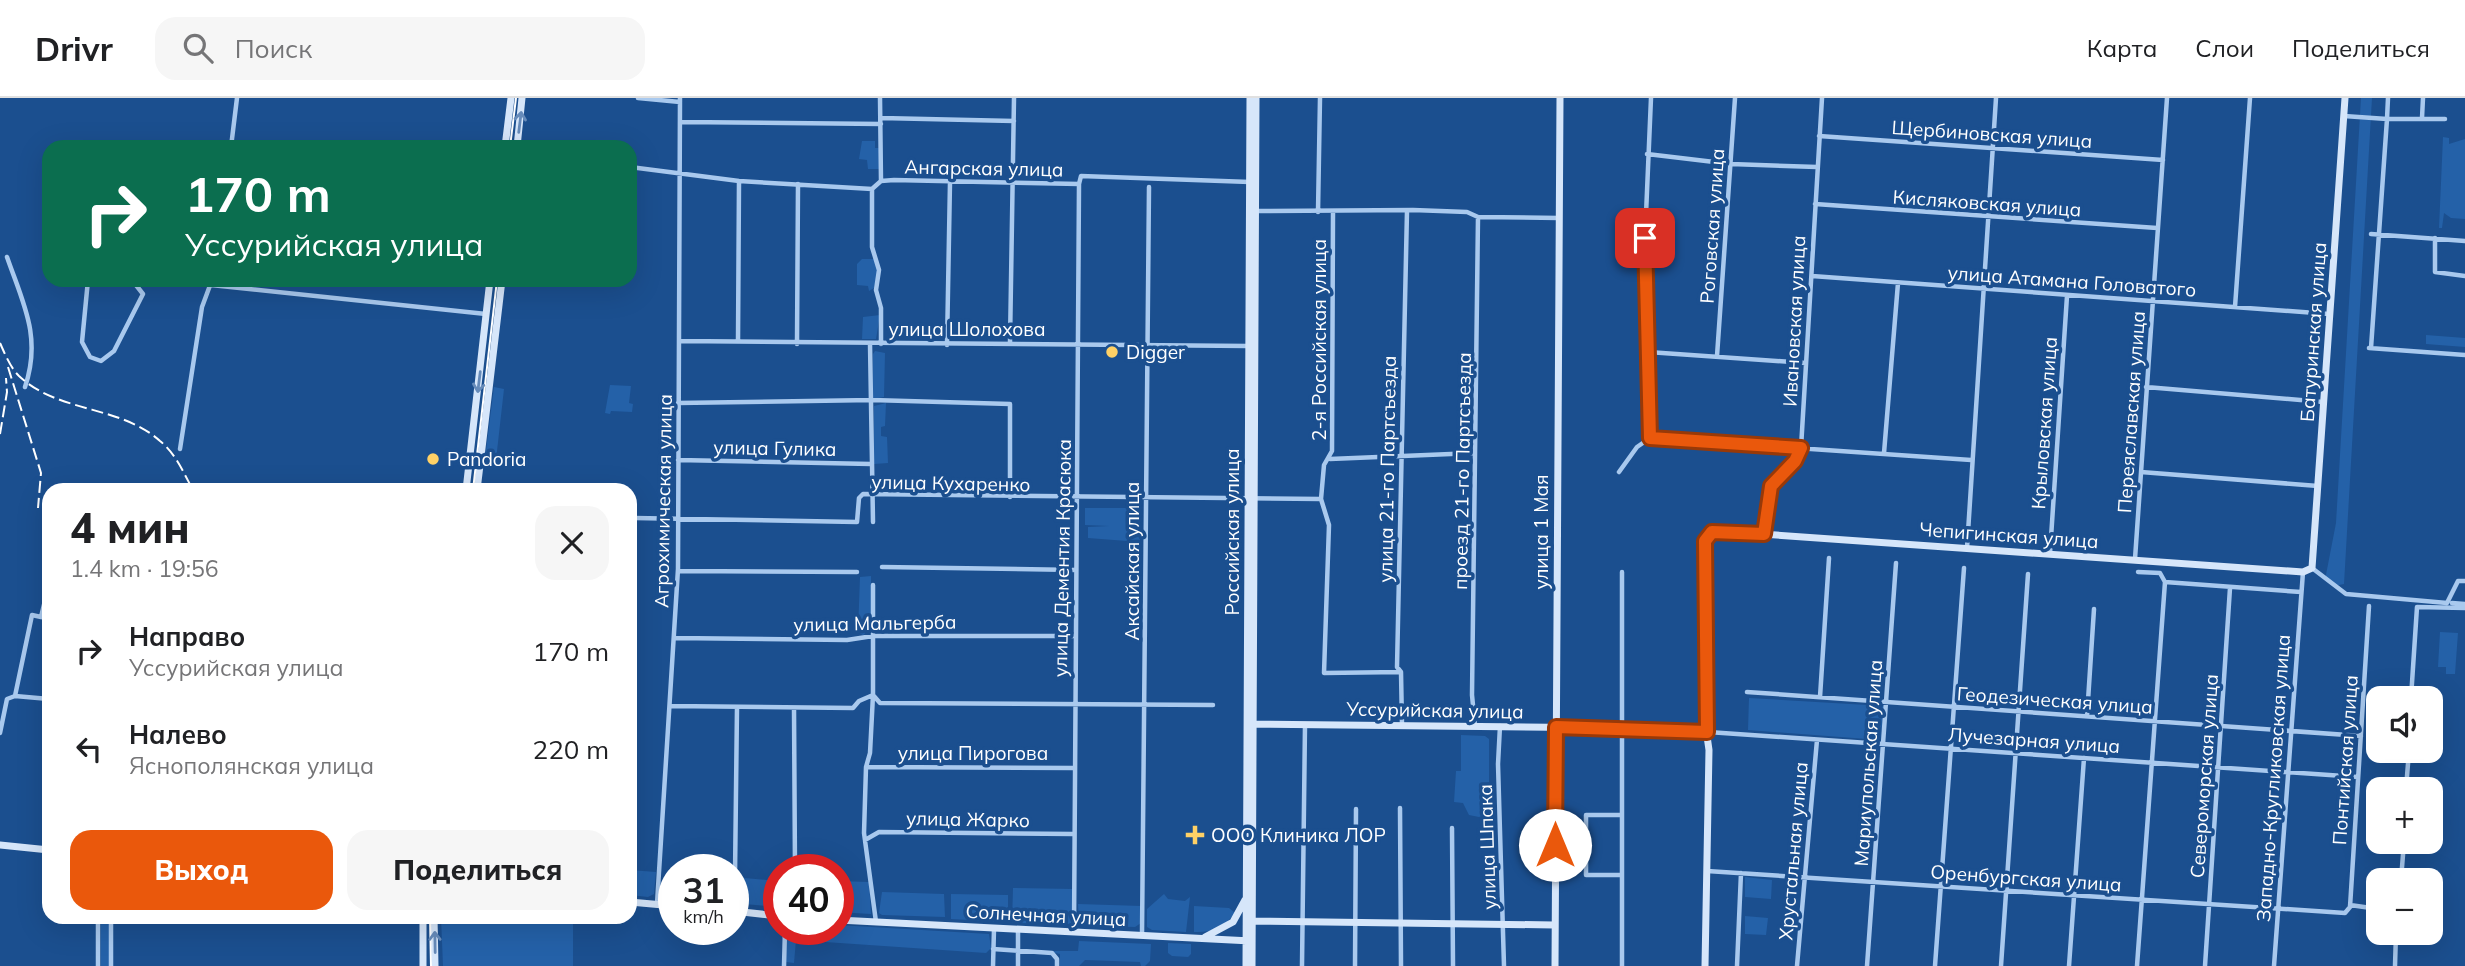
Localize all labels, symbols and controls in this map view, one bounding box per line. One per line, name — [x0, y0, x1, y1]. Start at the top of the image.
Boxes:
search box — [155, 17, 645, 80]
text: Drivr — [35, 28, 113, 69]
icon: search — [179, 29, 217, 67]
text: Поиск — [235, 32, 312, 65]
text: Карта — [2087, 33, 2157, 63]
text: Слои — [2195, 33, 2254, 63]
text: Поделиться — [2292, 33, 2430, 63]
one-way arrow — [513, 112, 526, 134]
street label: Щербиновская улица — [1891, 115, 2093, 153]
street label: Роговская улица — [1695, 148, 1729, 304]
street label: Ангарская улица — [904, 155, 1064, 181]
text: 170 m — [185, 163, 331, 224]
icon: right — [70, 168, 161, 259]
street label: Кисляковская улица — [1892, 184, 2082, 222]
pin — [1615, 208, 1675, 268]
icon: arrive — [1626, 219, 1664, 257]
text: Уссурийская улица — [185, 224, 484, 264]
street label: Ивановская улица — [1778, 235, 1810, 407]
street label: 2-я Российская улица — [1307, 239, 1331, 441]
street label: Батуринская улица — [2295, 241, 2331, 423]
street label: улица Атамана Головатого — [1947, 260, 2197, 302]
street label: Переяславская улица — [2112, 310, 2150, 514]
street label: улица Шолохова — [888, 317, 1046, 341]
street label: Крыловская улица — [2026, 336, 2062, 510]
place label: Digger — [1126, 340, 1185, 364]
marker: Digger — [1104, 344, 1120, 360]
street label: проезд 21-го Партсъезда — [1448, 352, 1476, 590]
street label: улица 21-го Партсъезда — [1373, 355, 1401, 583]
one-way arrow — [472, 370, 485, 393]
street label: Агрохимическая улица — [649, 394, 677, 608]
street label: улица Гулика — [713, 435, 837, 461]
street label: улица Дементия Красюка — [1048, 439, 1076, 677]
place label: Pandoria — [447, 447, 527, 471]
street label: Российская улица — [1220, 448, 1244, 616]
marker: Pandoria — [425, 451, 441, 467]
street label: улица Кухаренко — [871, 470, 1031, 496]
street label: улица 1 Мая — [1529, 474, 1553, 590]
street label: Аксайская улица — [1120, 482, 1144, 640]
text: 4 мин — [70, 501, 190, 554]
button: close — [535, 506, 609, 580]
street label: Чепигинская улица — [1919, 517, 2099, 553]
text: 1.4 km · 19:56 — [70, 554, 219, 583]
street label: улица Мальгерба — [793, 610, 957, 636]
text: Направо — [129, 620, 245, 653]
icon: right — [70, 632, 108, 670]
street label: Западно-Кругликовская улица — [2251, 633, 2295, 923]
text: 170 m — [533, 635, 609, 668]
text: Уссурийская улица — [129, 653, 344, 682]
street label: Мариупольская улица — [1849, 659, 1887, 867]
street label: Североморская улица — [2185, 673, 2223, 879]
street label: Понтийская улица — [2327, 674, 2363, 846]
street label: Геодезическая улица — [1956, 681, 2154, 719]
map controls — [2366, 686, 2443, 945]
button: sound — [2366, 686, 2443, 763]
street label: Уссурийская улица — [1345, 696, 1524, 724]
text: Налево — [129, 718, 227, 751]
street label: Лучезарная улица — [1947, 722, 2121, 758]
icon: left — [70, 730, 108, 768]
text: 220 m — [533, 733, 609, 766]
street label: улица Пирогова — [898, 741, 1048, 765]
text: Яснополянская улица — [129, 751, 374, 780]
street label: Хрустальная улица — [1773, 761, 1813, 941]
button: + — [2366, 777, 2443, 854]
street label: улица Шпака — [1473, 784, 1501, 910]
street label: улица Жарко — [906, 806, 1030, 832]
position arrow — [1518, 808, 1592, 882]
place label: ООО Клиника ЛОР — [1211, 823, 1386, 847]
marker: ООО Клиника ЛОР — [1185, 825, 1205, 845]
button: Выход — [70, 830, 333, 910]
button: Поделиться — [347, 830, 609, 910]
speed limit sign: 40 — [763, 854, 854, 945]
street label: Оренбургская улица — [1930, 859, 2122, 897]
text: 31 — [682, 868, 725, 912]
button: − — [2366, 868, 2443, 945]
street label: Солнечная улица — [965, 899, 1127, 931]
text: km/h — [683, 905, 724, 928]
one-way arrow — [428, 930, 442, 953]

